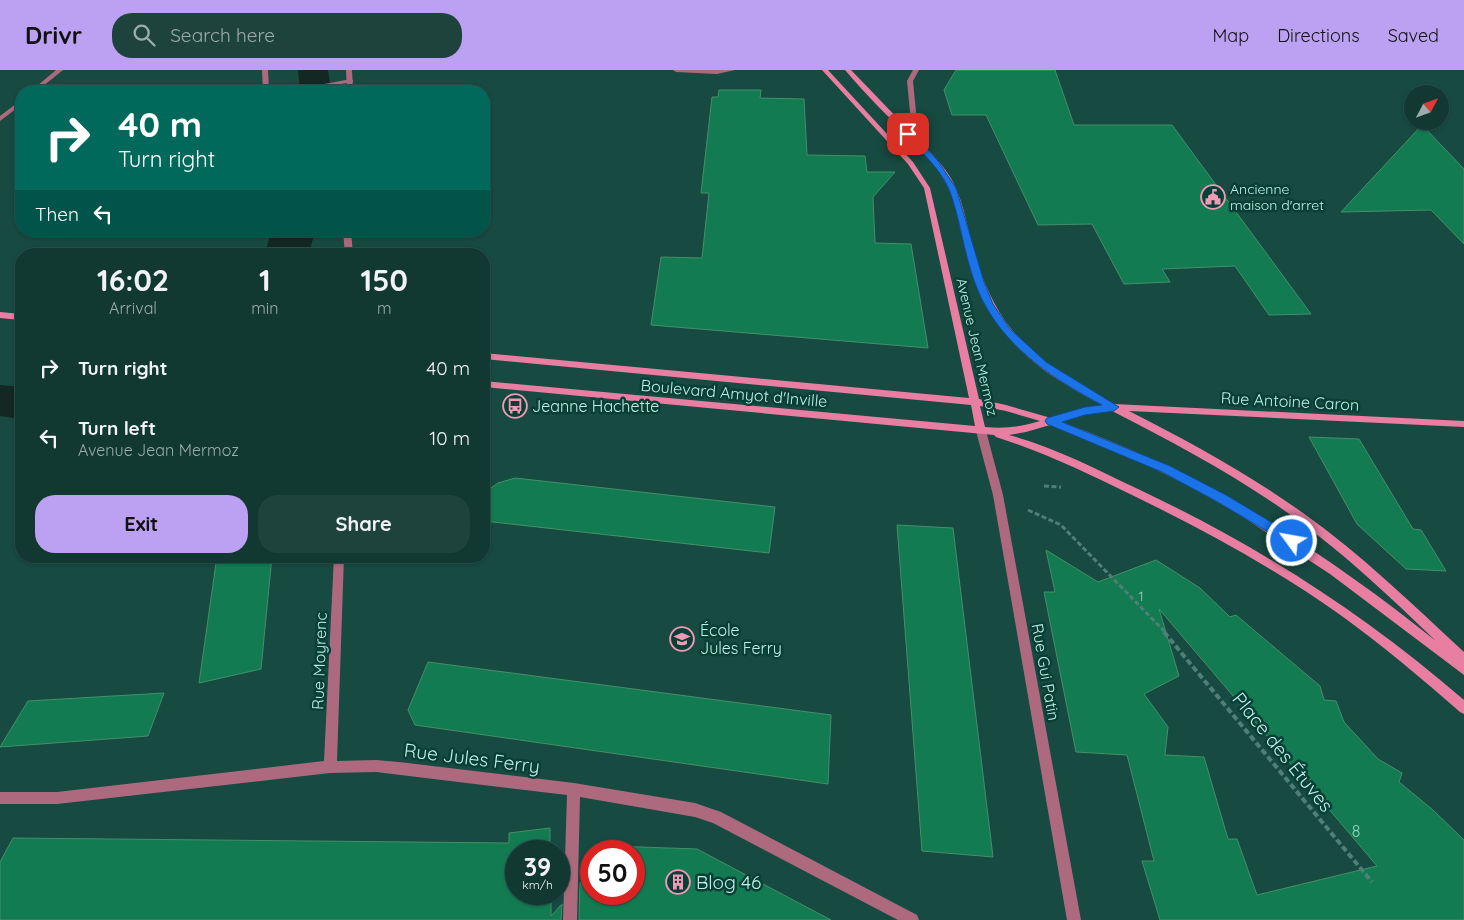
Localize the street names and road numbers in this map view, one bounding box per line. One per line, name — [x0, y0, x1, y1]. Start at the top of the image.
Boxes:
street label: Avenue Jean Mermoz — [952, 276, 1002, 418]
street label: Boulevard Amyot d'Inville — [640, 375, 828, 411]
street label: Rue Antoine Caron — [1220, 387, 1360, 415]
street label: Rue Moyrenc — [307, 612, 331, 710]
street label: Rue Gui Patin — [1028, 622, 1064, 722]
street label: Place des Étuves — [1227, 687, 1339, 817]
street label: Rue Jules Ferry — [403, 738, 541, 778]

